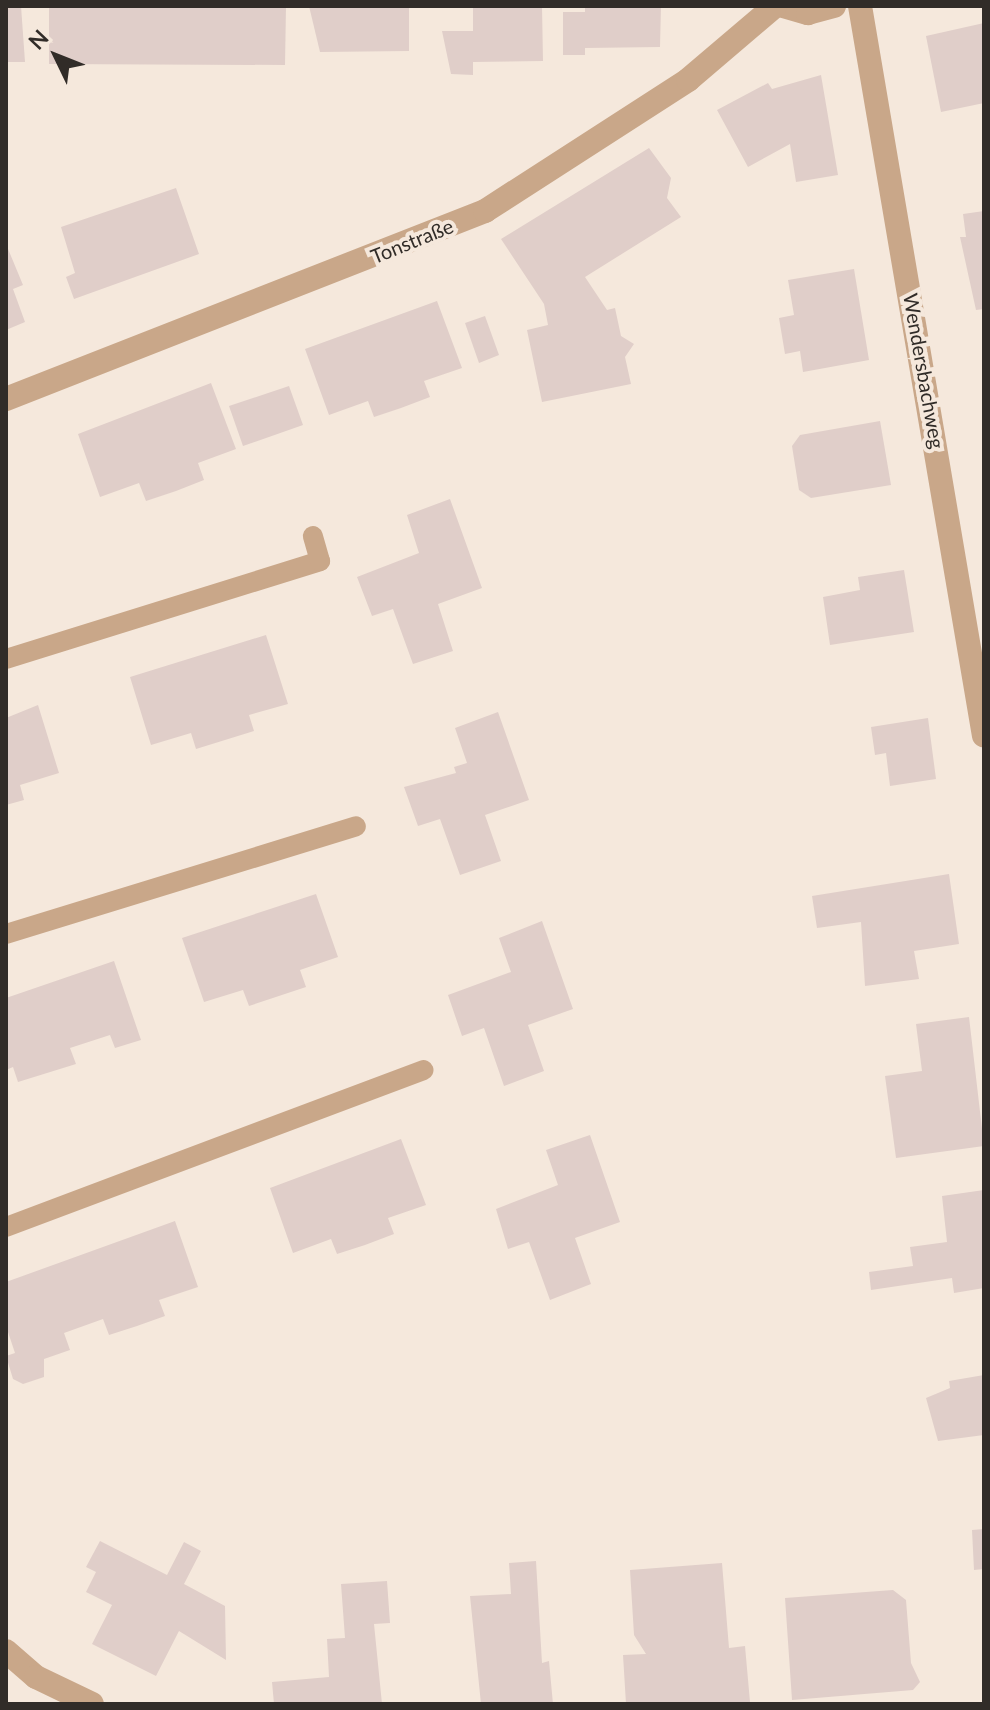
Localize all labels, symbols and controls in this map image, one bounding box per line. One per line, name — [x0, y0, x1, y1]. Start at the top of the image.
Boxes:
north arrow — [16, 16, 96, 96]
text: N — [22, 24, 54, 55]
street label: Tonstraße — [367, 214, 457, 268]
street label: Wendersbachweg — [899, 291, 949, 451]

